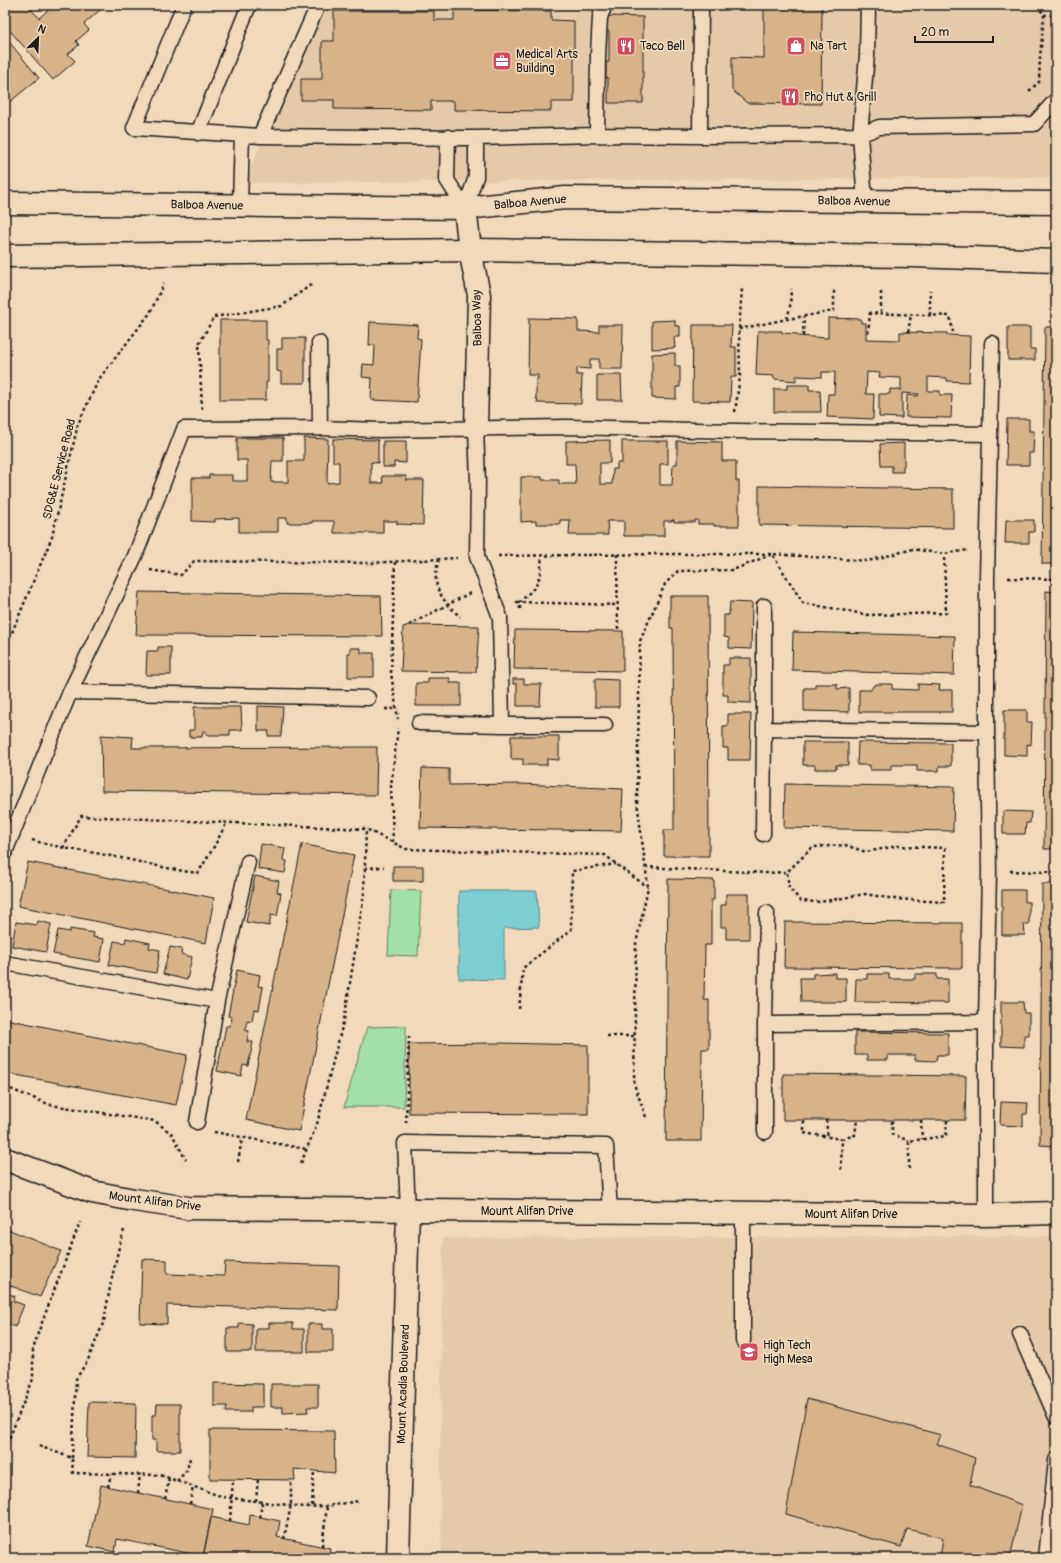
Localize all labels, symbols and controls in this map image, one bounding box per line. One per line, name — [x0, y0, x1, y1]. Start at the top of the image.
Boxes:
north arrow — [18, 18, 58, 58]
scale bar — [915, 18, 993, 44]
text: N — [36, 22, 48, 37]
text: 20 m — [921, 25, 950, 40]
restaurant icon: Taco Bell — [615, 35, 637, 57]
shop icon: Na Tart — [785, 35, 807, 57]
place label: Taco Bell — [640, 39, 685, 54]
place label: Na Tart — [810, 39, 847, 54]
place label: Medical Arts Building — [516, 47, 579, 76]
office icon: Medical Arts Building — [491, 50, 513, 72]
restaurant icon: Pho Hut & Grill — [779, 86, 801, 108]
place label: Pho Hut & Grill — [804, 90, 877, 105]
street label: Balboa Avenue — [493, 192, 567, 213]
street label: Balboa Avenue — [818, 193, 891, 210]
street label: Balboa Avenue — [171, 197, 244, 214]
street label: Balboa Way — [470, 290, 485, 346]
street label: SDG&E Service Road — [40, 417, 79, 521]
street label: Mount Alifan Drive — [108, 1188, 202, 1215]
street label: Mount Alifan Drive — [481, 1204, 573, 1219]
street label: Mount Alifan Drive — [805, 1207, 897, 1222]
street label: Mount Acadia Boulevard — [394, 1324, 413, 1444]
place label: High Tech High Mesa — [763, 1338, 813, 1367]
school or university icon: High Tech High Mesa — [738, 1341, 760, 1363]

